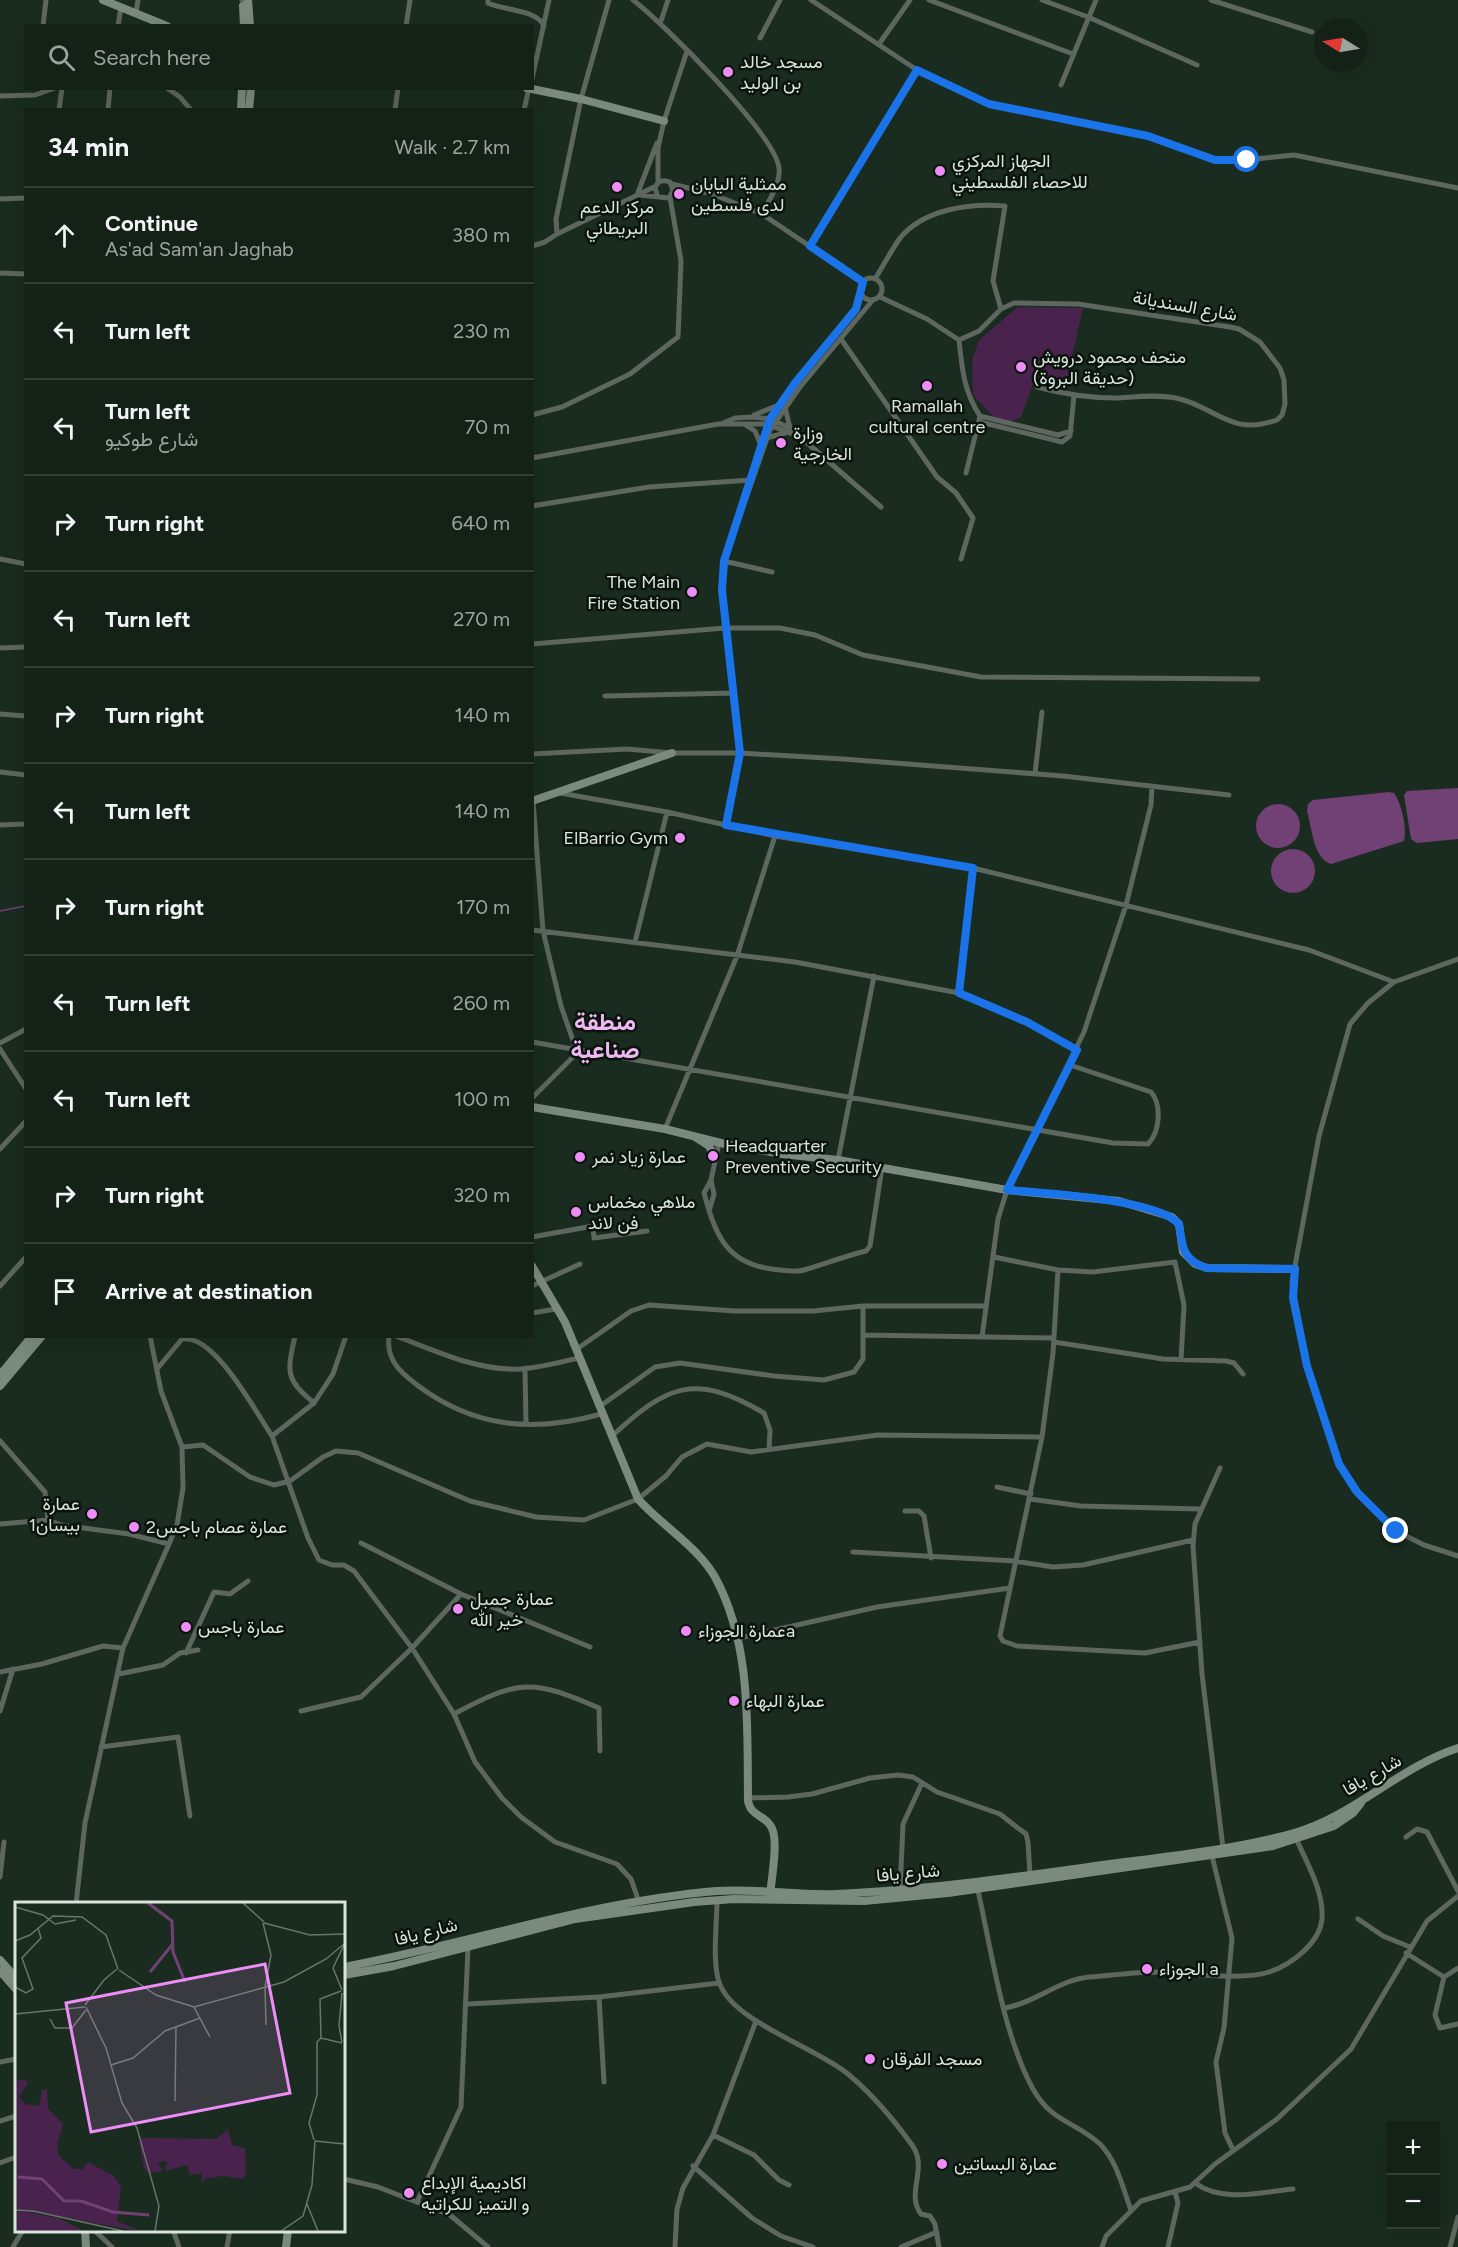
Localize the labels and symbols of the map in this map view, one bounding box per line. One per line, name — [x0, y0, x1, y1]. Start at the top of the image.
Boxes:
north arrow — [1314, 18, 1368, 72]
place label: مسجد خالد بن الوليد — [740, 51, 823, 94]
marker: مسجد خالد بن الوليد — [721, 65, 735, 79]
route start — [1233, 146, 1259, 172]
place label: الجهاز المركزي للاحصاء الفلسطيني — [952, 150, 1088, 197]
marker: الجهاز المركزي للاحصاء الفلسطيني — [933, 164, 947, 178]
place label: ممثلية اليابان لدى فلسطين — [691, 173, 787, 216]
marker: مركز الدعم البريطاني — [610, 180, 624, 194]
marker: ممثلية اليابان لدى فلسطين — [672, 187, 686, 201]
place label: مركز الدعم البريطاني — [580, 196, 654, 243]
street label: شارع السنديانة — [1131, 286, 1239, 327]
place label: متحف محمود درويش (حديقة البروة) — [1033, 346, 1186, 389]
marker: متحف محمود درويش (حديقة البروة) — [1014, 360, 1028, 374]
marker: Ramallah cultural centre — [920, 379, 934, 393]
place label: Ramallah cultural centre — [869, 395, 985, 438]
place label: وزارة الخارجية — [793, 422, 852, 465]
marker: وزارة الخارجية — [774, 436, 788, 450]
place label: The Main Fire Station — [587, 571, 680, 614]
marker: The Main Fire Station — [685, 585, 699, 599]
place label: ElBarrio Gym — [564, 827, 668, 849]
marker: ElBarrio Gym — [673, 831, 687, 845]
district label: منطقة صناعية — [570, 1007, 640, 1064]
place label: Headquarter Preventive Security — [725, 1135, 882, 1178]
place label: عمارة زياد نمر — [591, 1146, 686, 1168]
marker: Headquarter Preventive Security — [706, 1149, 720, 1163]
marker: عمارة زياد نمر — [573, 1150, 587, 1164]
place label: ملاهي مخماس فن لاند — [588, 1191, 695, 1234]
marker: ملاهي مخماس فن لاند — [569, 1205, 583, 1219]
place label: عمارة بيسان1 — [29, 1493, 80, 1536]
marker: عمارة بيسان1 — [85, 1507, 99, 1521]
place label: عمارة عصام باجس2 — [146, 1516, 287, 1539]
route end — [1382, 1517, 1408, 1543]
marker: عمارة عصام باجس2 — [127, 1520, 141, 1534]
place label: عمارة جميل خير الله — [470, 1588, 554, 1631]
marker: عمارة جميل خير الله — [451, 1602, 465, 1616]
place label: عمارة باجس — [198, 1616, 284, 1638]
marker: عمارة باجس — [179, 1620, 193, 1634]
place label: عمارة الجوزاءa — [698, 1620, 795, 1642]
marker: عمارة الجوزاءa — [679, 1624, 693, 1638]
place label: عمارة البهاء — [746, 1690, 825, 1712]
marker: عمارة البهاء — [727, 1694, 741, 1708]
street label: شارع يافا — [1339, 1749, 1406, 1801]
street label: شارع يافا — [875, 1859, 941, 1888]
inset map — [15, 1902, 345, 2232]
street label: شارع يافا — [392, 1914, 460, 1951]
place label: الجوزاء a — [1159, 1958, 1219, 1980]
marker: الجوزاء a — [1140, 1962, 1154, 1976]
place label: مسجد الفرقان — [882, 2048, 982, 2070]
marker: مسجد الفرقان — [863, 2052, 877, 2066]
place label: عمارة البساتين — [954, 2153, 1057, 2175]
marker: عمارة البساتين — [935, 2157, 949, 2171]
place label: اكاديمية الإبداع و التميز للكراتيه — [421, 2172, 530, 2215]
marker: اكاديمية الإبداع و التميز للكراتيه — [402, 2186, 416, 2200]

